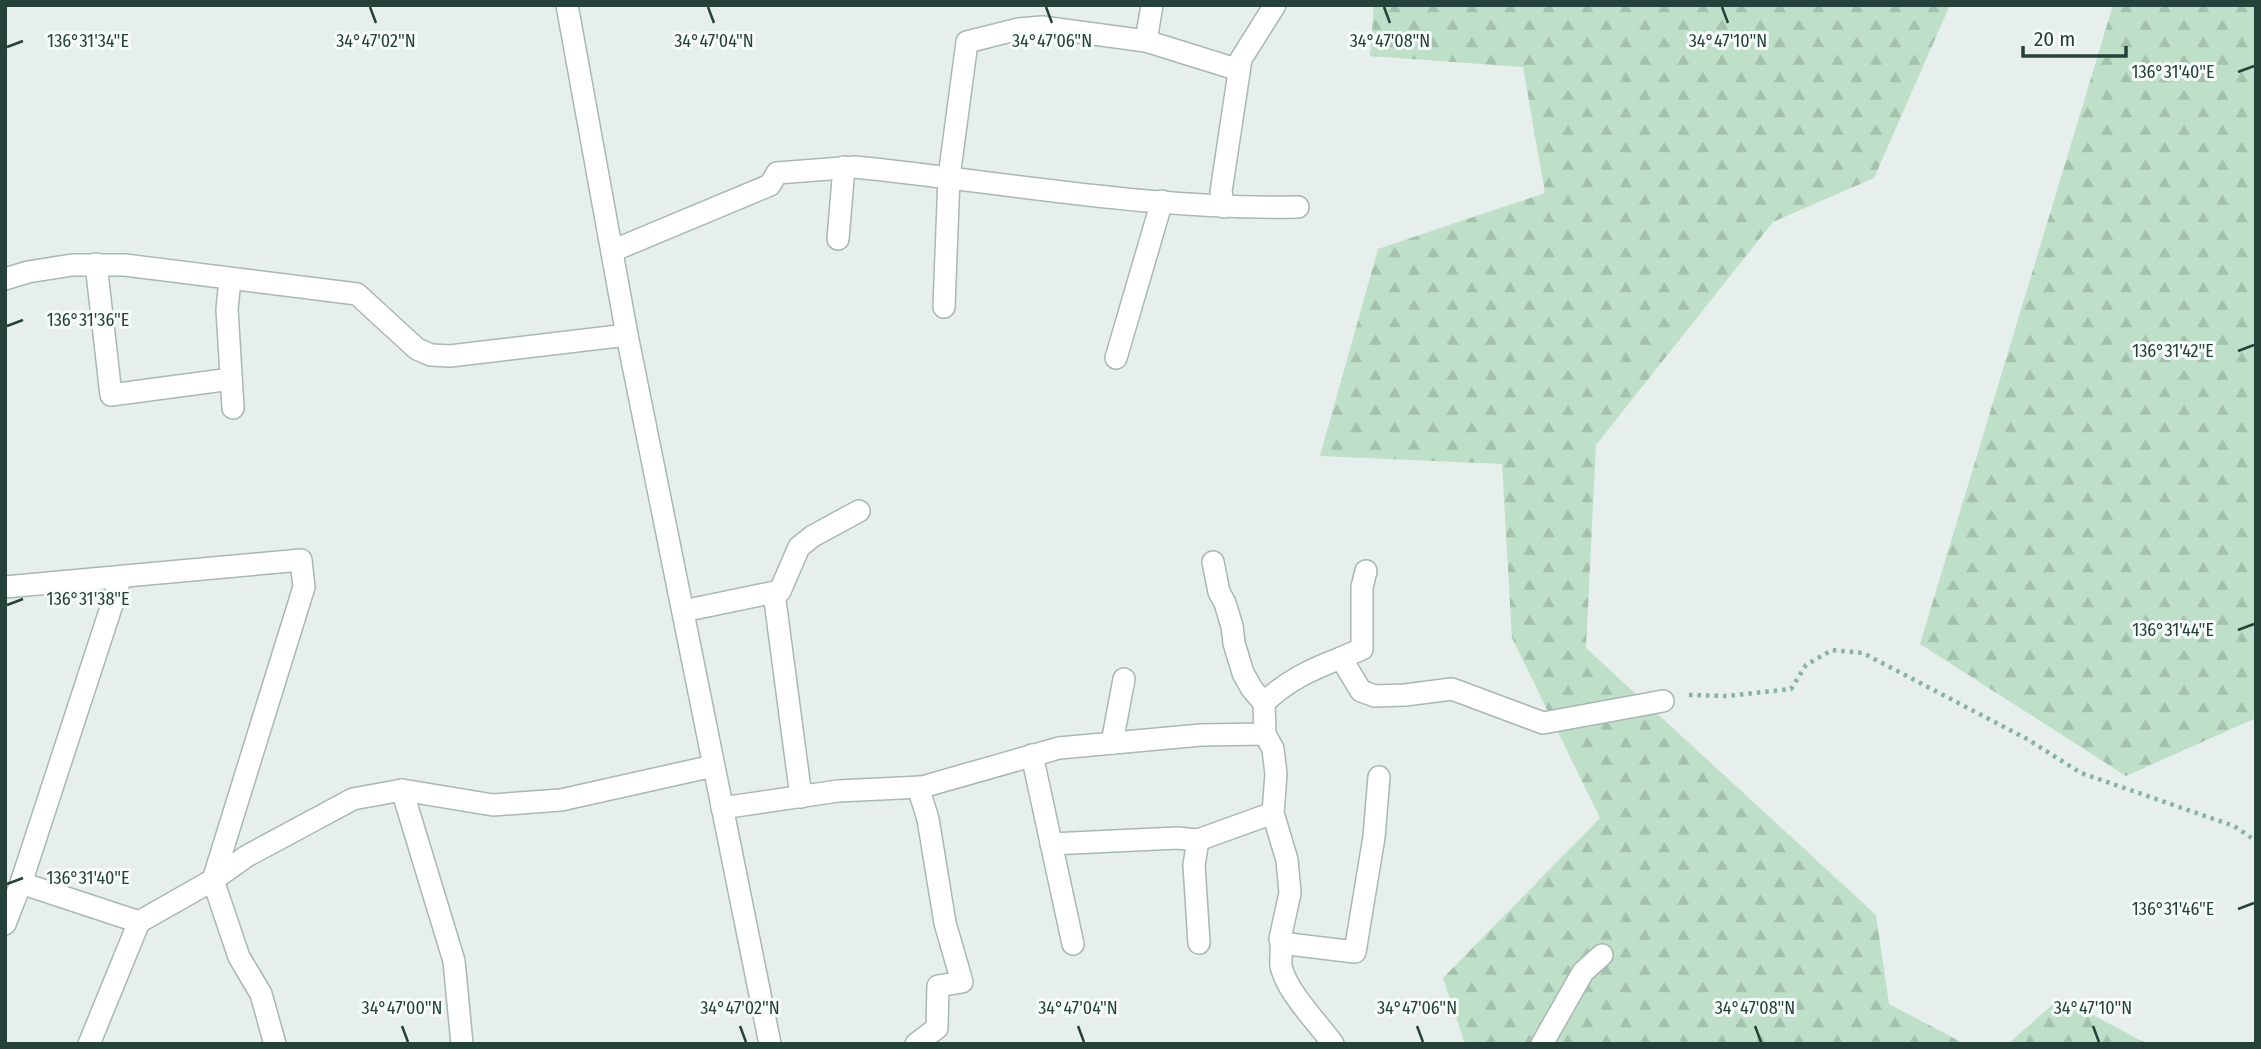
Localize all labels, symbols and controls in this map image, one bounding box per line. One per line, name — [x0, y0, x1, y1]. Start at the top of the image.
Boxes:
scale bar — [2023, 14, 2126, 58]
text: 20 m — [2034, 26, 2075, 52]
text: 136°31'34"E — [47, 30, 129, 52]
text: 34°47'02"N — [336, 30, 416, 52]
text: 34°47'04"N — [674, 30, 754, 52]
text: 34°47'06"N — [1012, 30, 1092, 52]
text: 34°47'08"N — [1350, 30, 1430, 52]
text: 34°47'10"N — [1689, 30, 1767, 52]
text: 136°31'40"E — [2131, 61, 2215, 83]
text: 136°31'36"E — [47, 309, 129, 331]
text: 136°31'42"E — [2132, 340, 2214, 362]
text: 136°31'38"E — [47, 588, 129, 610]
text: 136°31'44"E — [2132, 619, 2214, 641]
text: 136°31'40"E — [46, 867, 130, 889]
text: 136°31'46"E — [2132, 898, 2214, 920]
text: 34°47'00"N — [362, 997, 442, 1019]
text: 34°47'02"N — [700, 997, 780, 1019]
text: 34°47'04"N — [1038, 997, 1118, 1019]
text: 34°47'06"N — [1377, 997, 1457, 1019]
text: 34°47'08"N — [1715, 997, 1795, 1019]
text: 34°47'10"N — [2054, 997, 2132, 1019]

